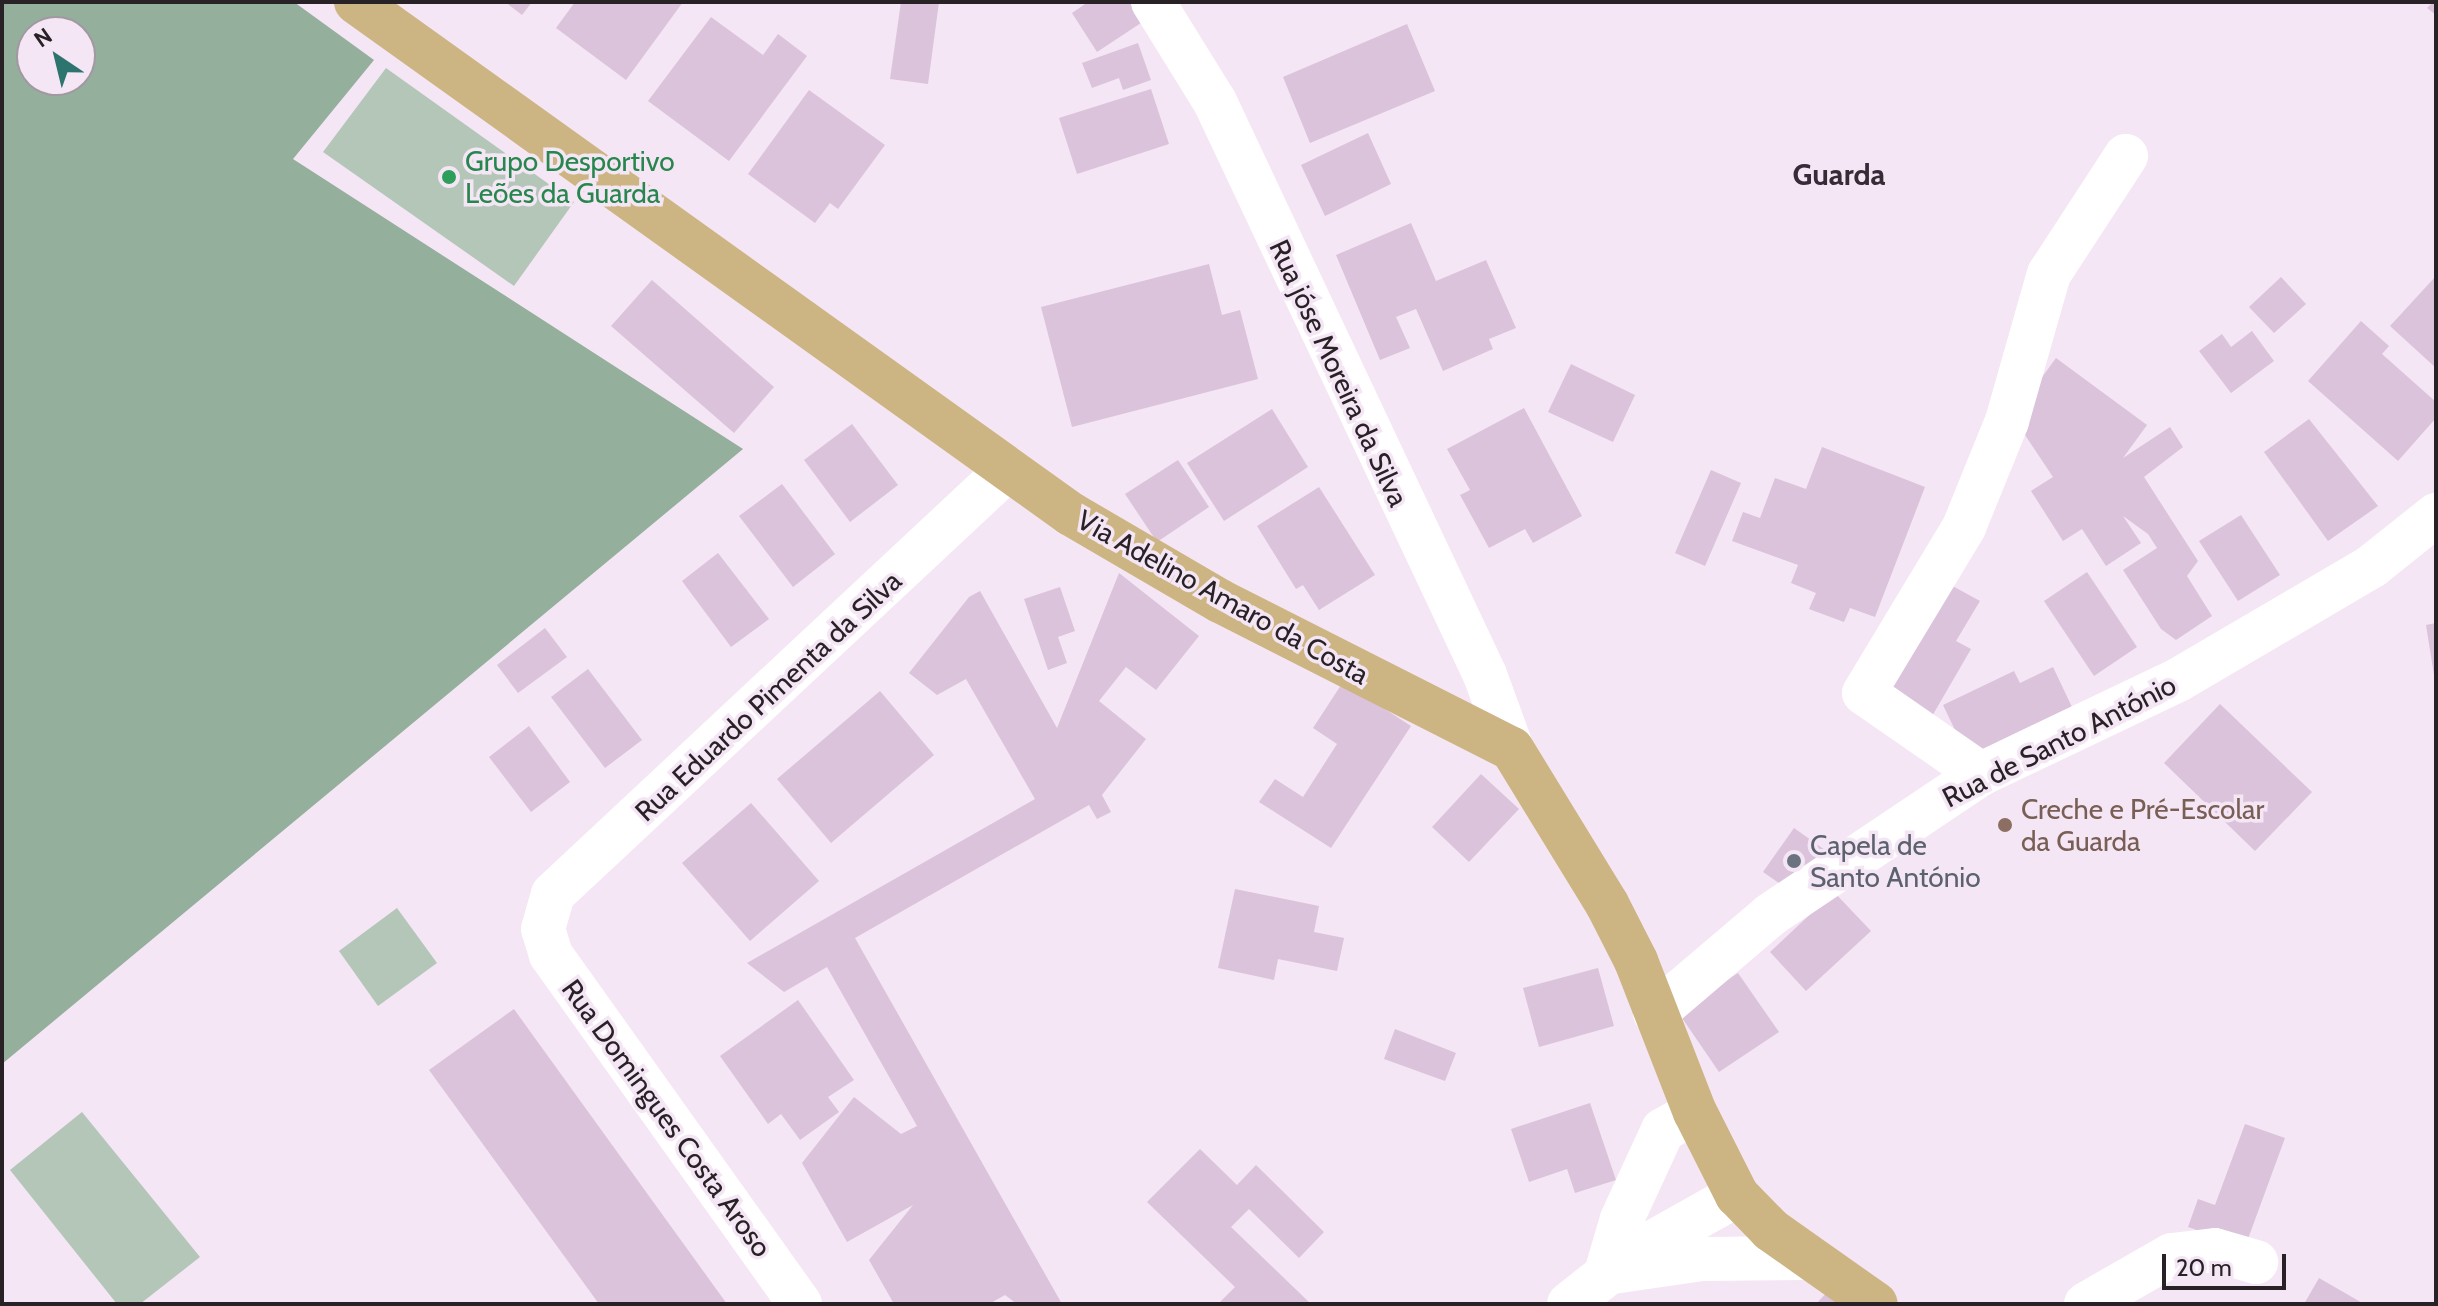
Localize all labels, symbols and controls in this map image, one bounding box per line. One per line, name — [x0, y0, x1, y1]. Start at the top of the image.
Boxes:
north arrow — [16, 16, 96, 96]
text: N — [29, 22, 57, 53]
place label: Grupo Desportivo Leões da Guarda — [465, 144, 675, 210]
district label: Guarda — [1793, 157, 1885, 193]
marker: Grupo Desportivo Leões da Guarda — [440, 168, 458, 186]
street label: Rua jóse Moreira da Silva — [1262, 234, 1416, 512]
street label: Via Adelino Amaro da Costa — [1071, 503, 1375, 691]
street label: Rua Eduardo Pimenta da Silva — [628, 564, 908, 828]
street label: Rua de Santo António — [1937, 668, 2181, 814]
place label: Creche e Pré-Escolar da Guarda — [2021, 792, 2264, 858]
marker: Creche e Pré-Escolar da Guarda — [1996, 816, 2014, 834]
place label: Capela de Santo António — [1810, 828, 1981, 894]
marker: Capela de Santo António — [1785, 852, 1803, 870]
street label: Rua Domingues Costa Aroso — [555, 973, 779, 1263]
scale bar — [2166, 1238, 2290, 1288]
text: 20 m — [2176, 1253, 2232, 1282]

